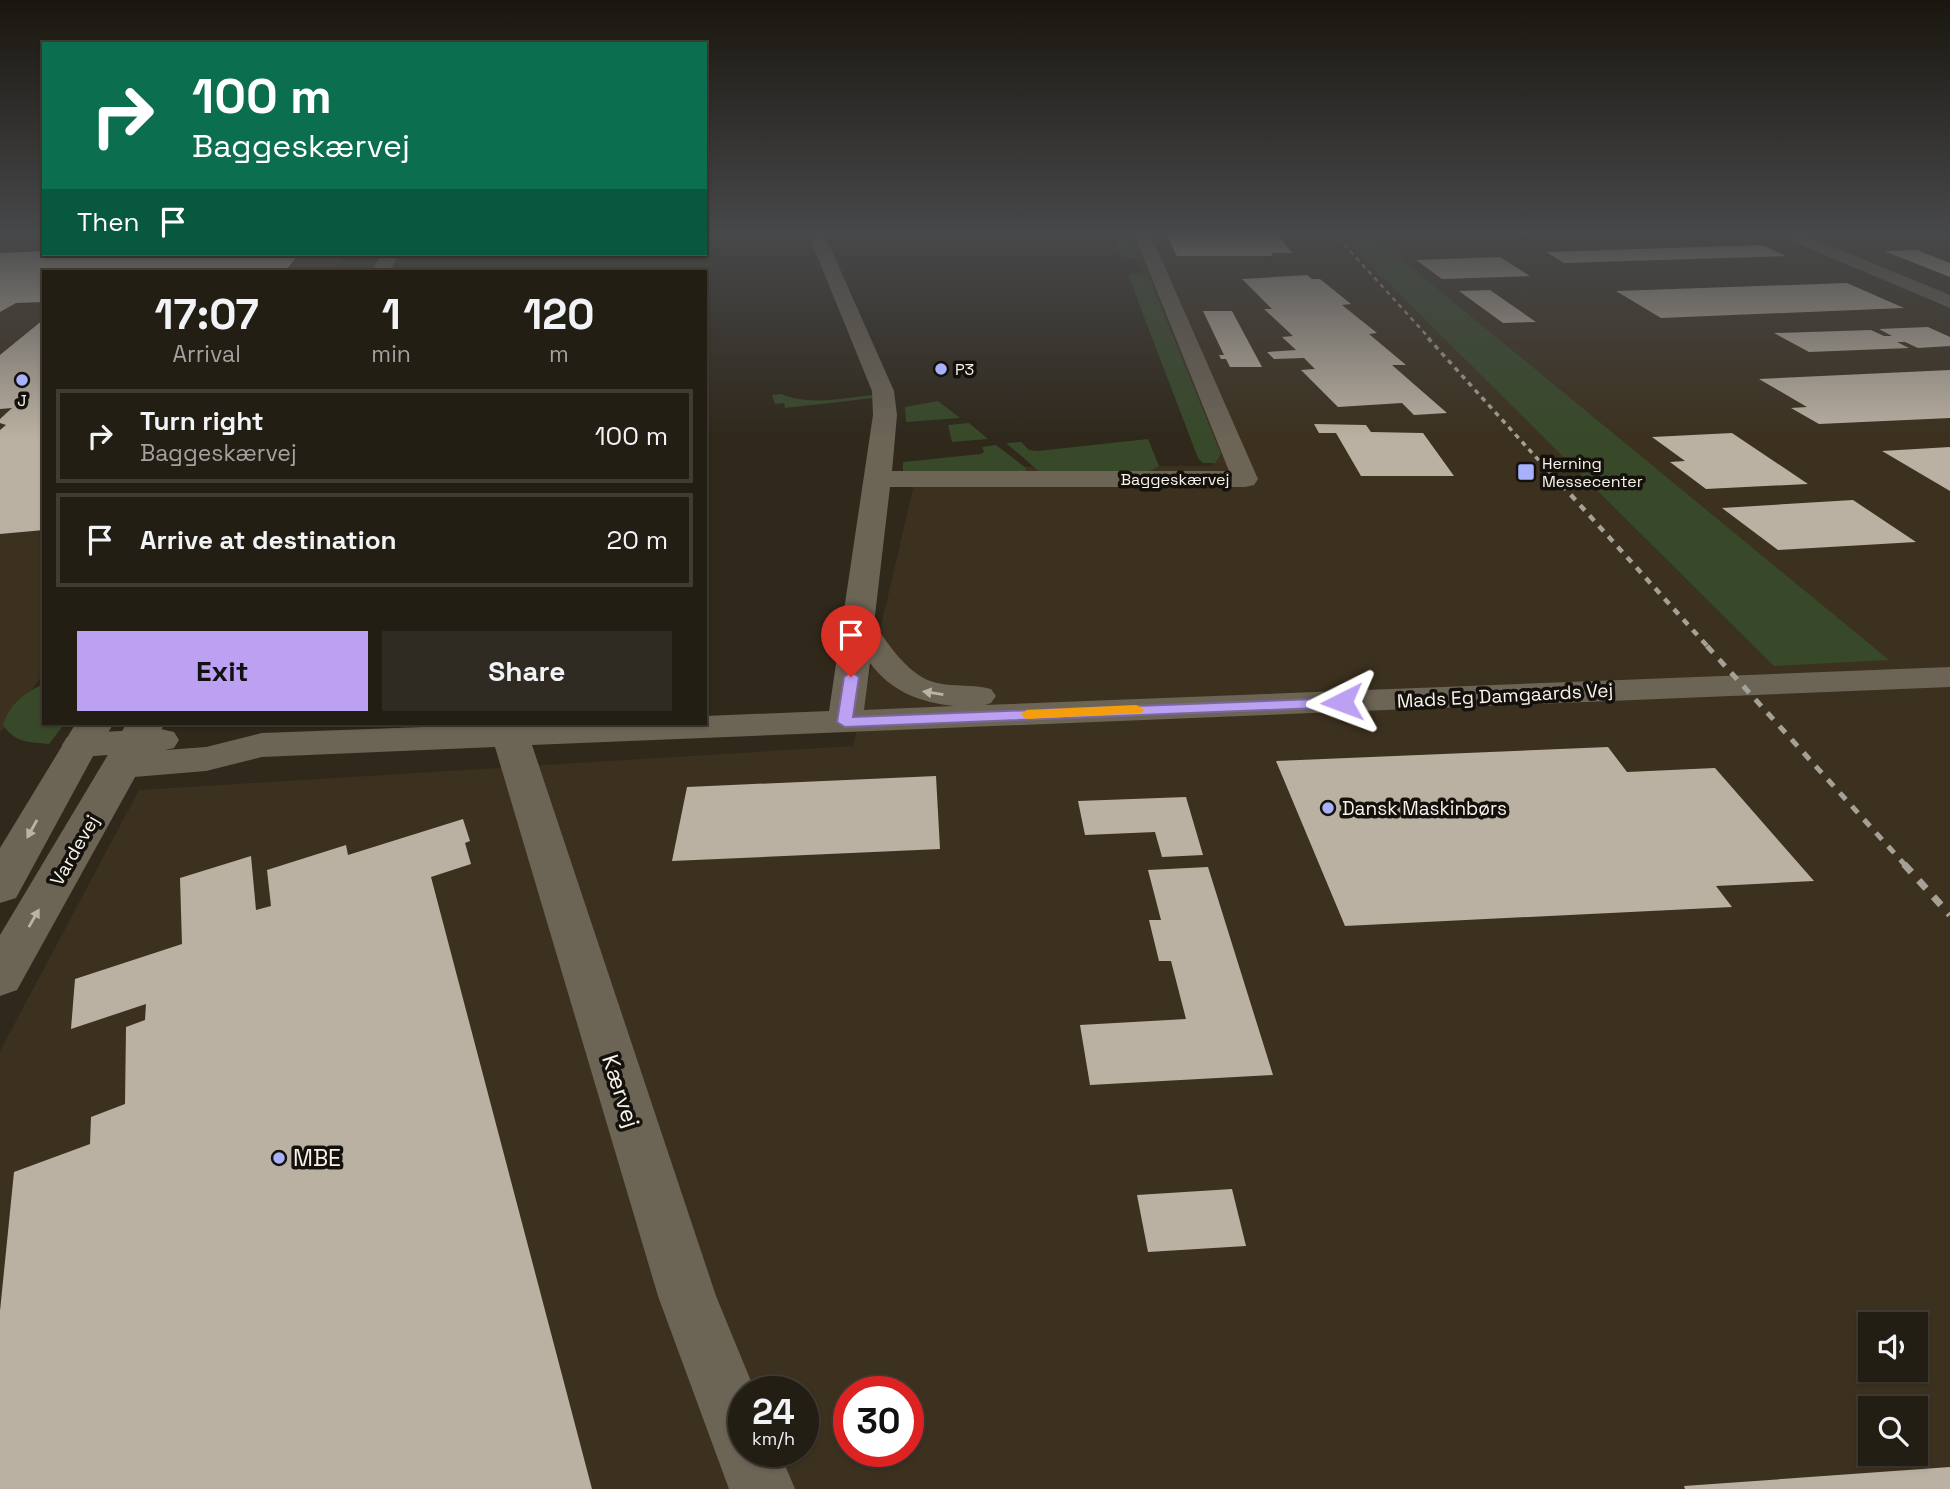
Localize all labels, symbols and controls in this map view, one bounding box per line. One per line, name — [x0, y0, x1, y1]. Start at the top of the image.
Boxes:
text: 100 m — [192, 65, 332, 127]
icon: right — [77, 70, 168, 161]
text: Baggeskærvej — [192, 126, 410, 166]
icon: arrive — [154, 203, 192, 241]
text: Then — [77, 205, 140, 239]
text: 17:07 — [154, 288, 259, 341]
text: 1 — [382, 288, 401, 341]
text: 120 — [523, 288, 595, 341]
text: Arrival — [172, 339, 241, 369]
text: min — [371, 339, 411, 369]
text: m — [549, 339, 569, 369]
place label: P3 — [955, 359, 974, 380]
marker: P3 — [933, 361, 949, 377]
marker: J — [14, 372, 30, 388]
place label: J — [17, 390, 27, 411]
text: Turn right — [140, 404, 264, 438]
icon: right — [81, 417, 119, 455]
text: 100 m — [595, 419, 668, 453]
text: Baggeskærvej — [140, 438, 297, 468]
place label: Herning Messecenter — [1542, 453, 1643, 492]
marker: Herning Messecenter — [1516, 462, 1536, 482]
street label: Baggeskærvej — [1121, 469, 1230, 490]
icon: arrive — [81, 521, 119, 559]
text: Arrive at destination — [140, 523, 397, 557]
text: 20 m — [607, 523, 668, 557]
pin — [821, 605, 881, 677]
icon: arrive — [832, 616, 870, 654]
button: Exit — [77, 631, 368, 711]
button: Share — [382, 631, 672, 711]
position arrow — [1305, 665, 1379, 739]
street label: Mads Eg Damgaards Vej — [1396, 677, 1614, 714]
one-way arrow — [922, 687, 944, 698]
place label: Dansk Maskinbørs — [1342, 796, 1507, 821]
marker: Dansk Maskinbørs — [1320, 800, 1336, 816]
street label: Vardevej — [44, 810, 105, 890]
one-way arrow — [26, 819, 38, 838]
one-way arrow — [28, 908, 41, 927]
street label: Kærvej — [595, 1051, 647, 1131]
place label: MBE — [293, 1143, 341, 1173]
marker: MBE — [271, 1150, 287, 1166]
map controls — [1858, 1312, 1928, 1466]
button: sound — [1858, 1312, 1928, 1382]
speed limit sign: 30 — [833, 1376, 924, 1467]
text: 24 — [752, 1390, 795, 1434]
button: search — [1858, 1396, 1928, 1466]
text: km/h — [752, 1427, 795, 1450]

